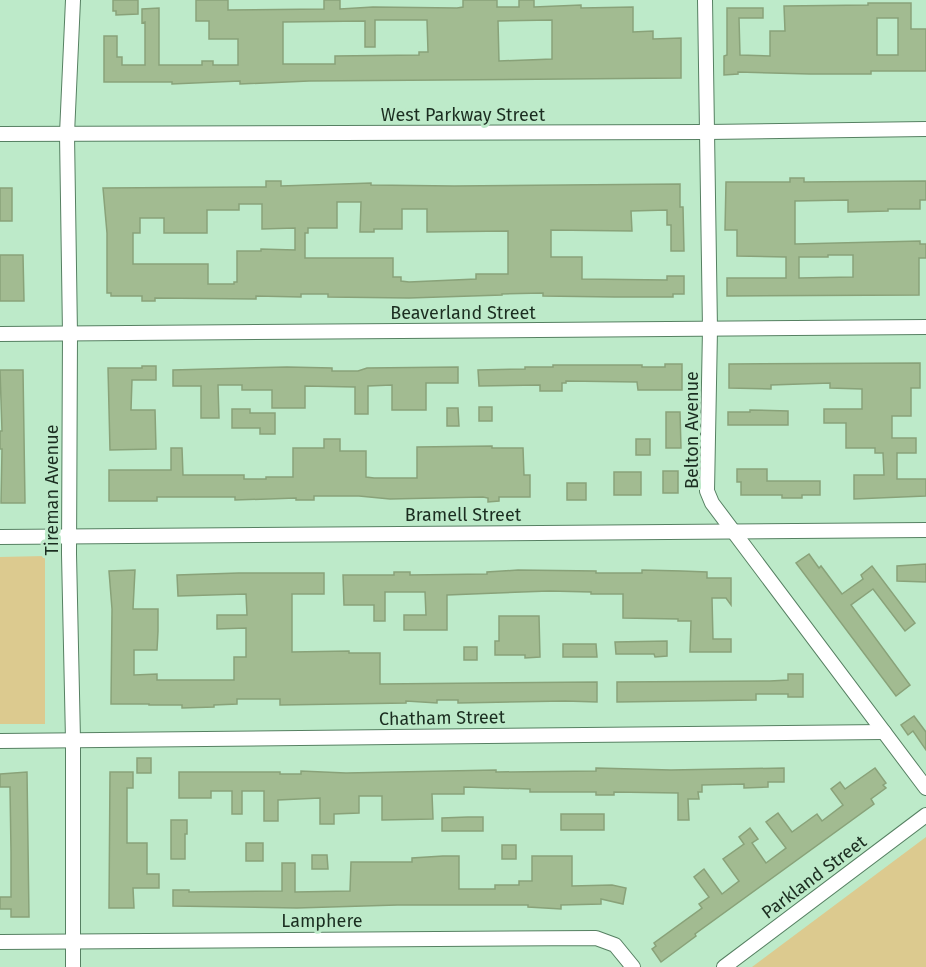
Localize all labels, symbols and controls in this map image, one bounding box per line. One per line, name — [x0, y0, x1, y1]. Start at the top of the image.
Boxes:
street label: West Parkway Street — [381, 104, 546, 126]
street label: Beaverland Street — [390, 302, 536, 324]
street label: Belton Avenue — [681, 371, 703, 489]
street label: Tireman Avenue — [41, 425, 63, 555]
street label: Bramell Street — [405, 504, 522, 526]
street label: Chatham Street — [379, 706, 506, 730]
street label: Parkland Street — [757, 830, 871, 923]
street label: Lamphere — [281, 910, 363, 932]

